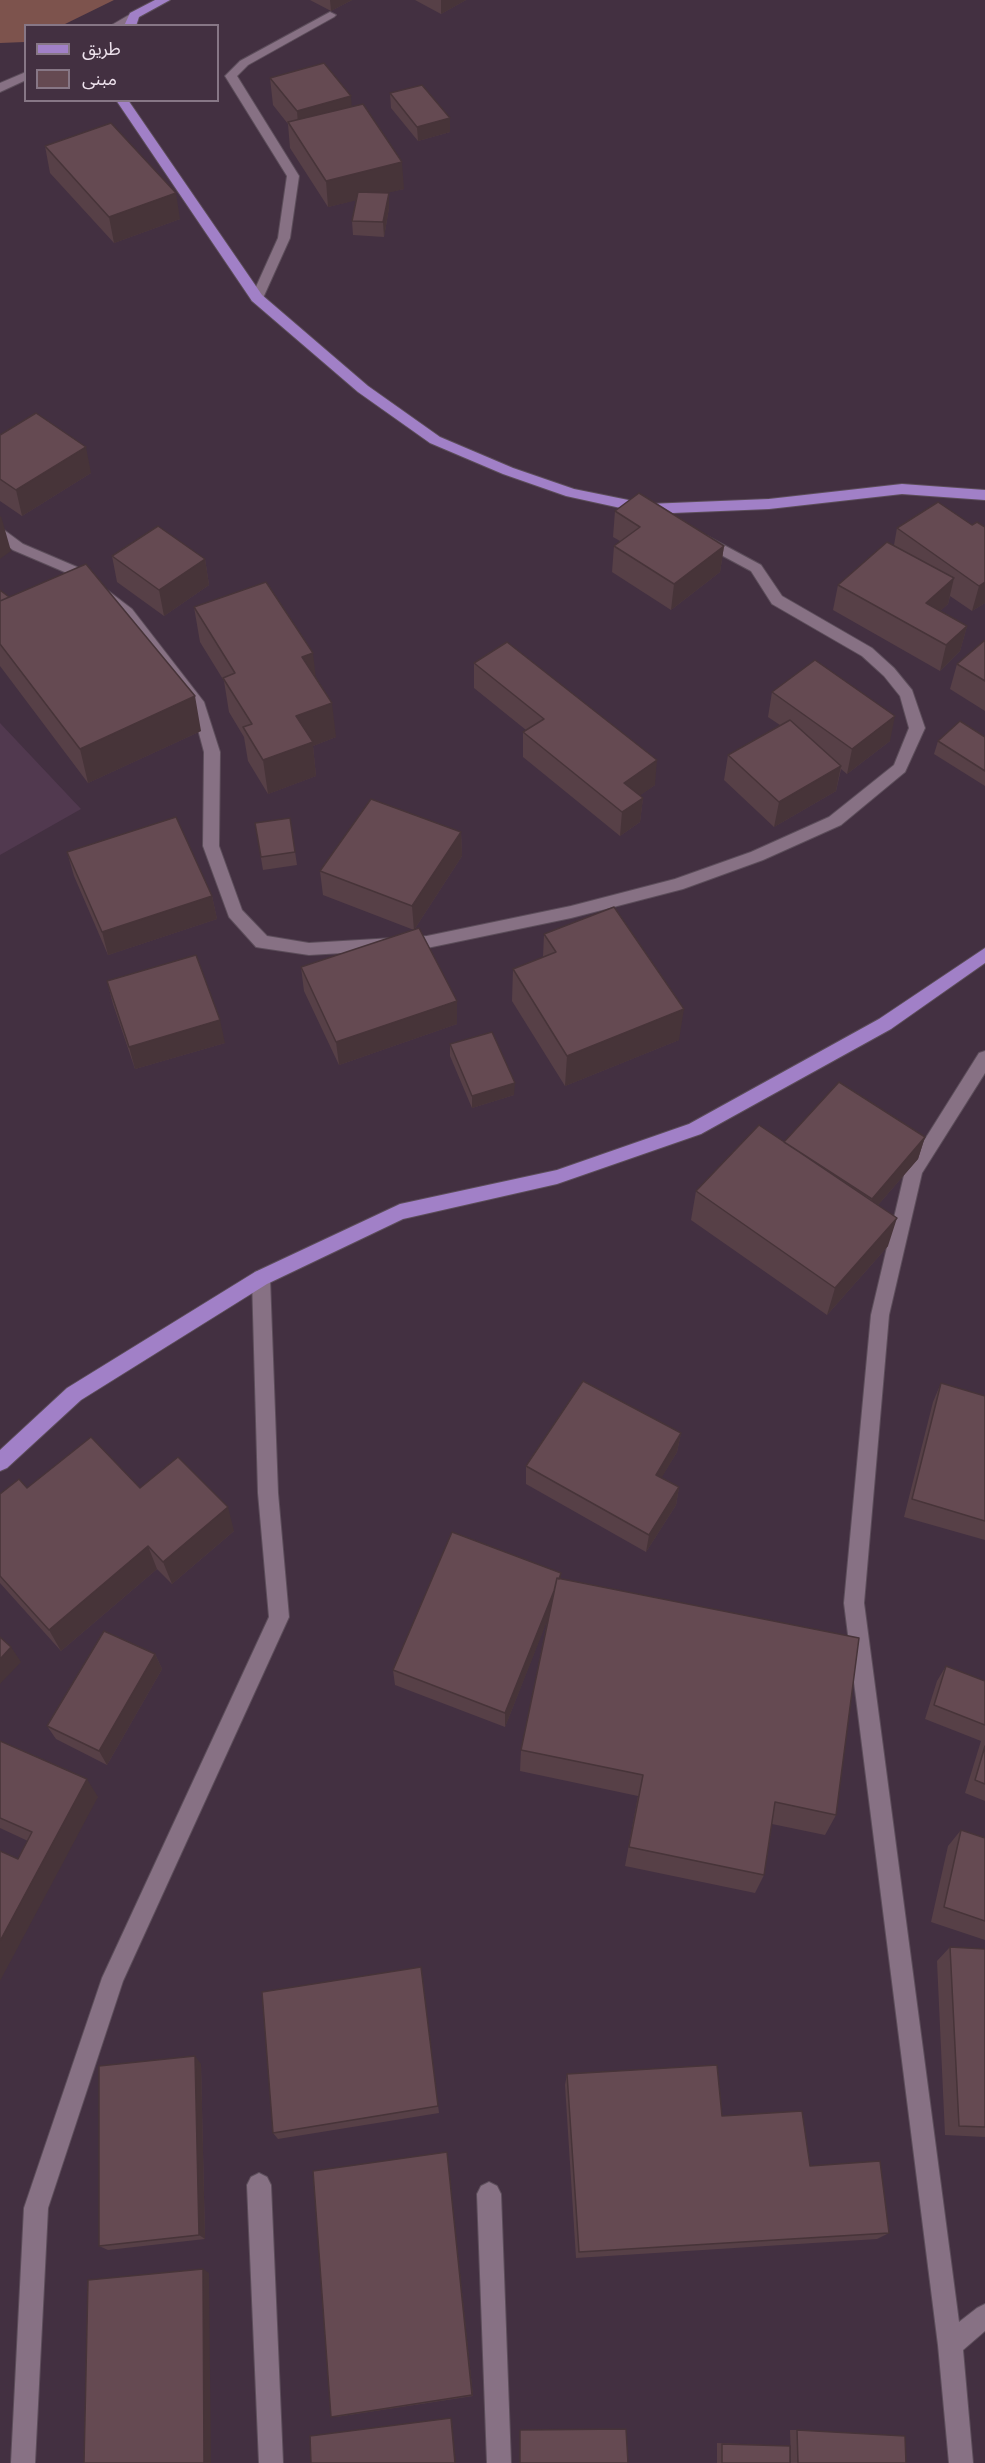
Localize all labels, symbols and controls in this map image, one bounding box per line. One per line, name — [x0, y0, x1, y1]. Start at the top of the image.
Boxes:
legend — [24, 24, 219, 102]
text: طريق — [82, 37, 121, 59]
text: مبنى — [82, 67, 117, 89]

